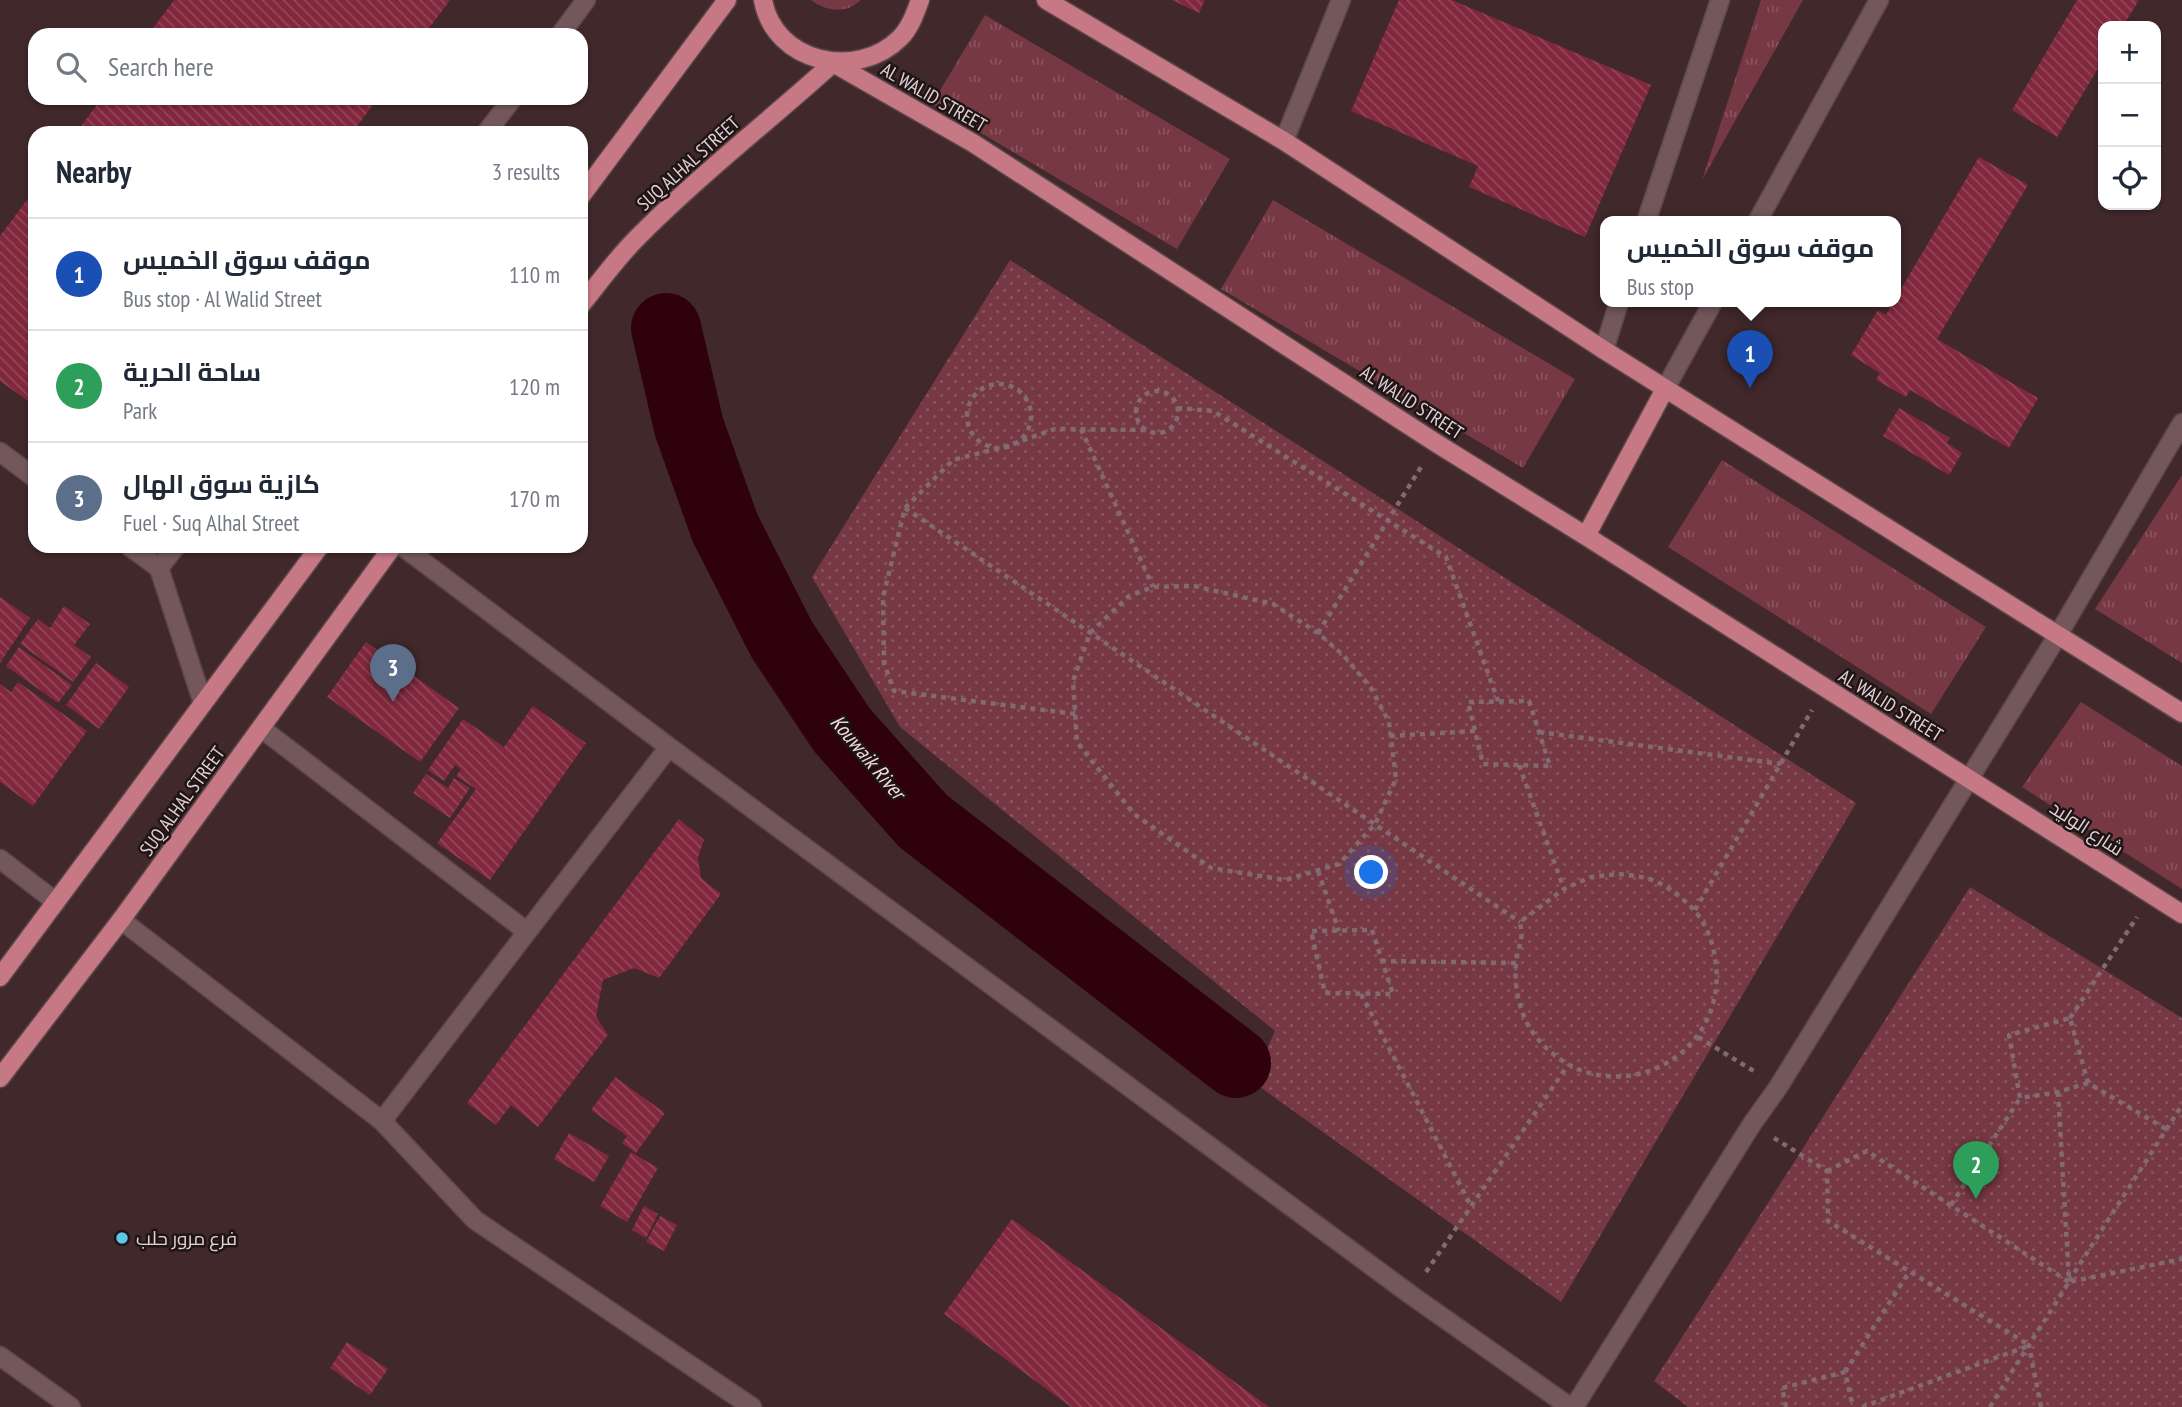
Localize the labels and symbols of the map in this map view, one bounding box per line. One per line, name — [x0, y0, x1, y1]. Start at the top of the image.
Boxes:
street label: AL WALID STREET — [877, 57, 992, 137]
street label: SUQ ALHAL STREET — [632, 110, 745, 215]
pin: 1 — [1727, 330, 1773, 388]
street label: AL WALID STREET — [1356, 360, 1468, 444]
pin: 3 — [370, 644, 416, 702]
street label: AL WALID STREET — [1835, 664, 1948, 747]
water label: Kouwaik River — [825, 709, 913, 807]
street label: SUQ ALHAL STREET — [134, 741, 230, 861]
street label: شارع الوليد — [2045, 795, 2128, 862]
your location — [1354, 855, 1388, 889]
pin: 2 — [1953, 1141, 1999, 1199]
place label: فرع مرور حلب — [136, 1226, 237, 1252]
marker: فرع مرور حلب — [114, 1230, 130, 1246]

